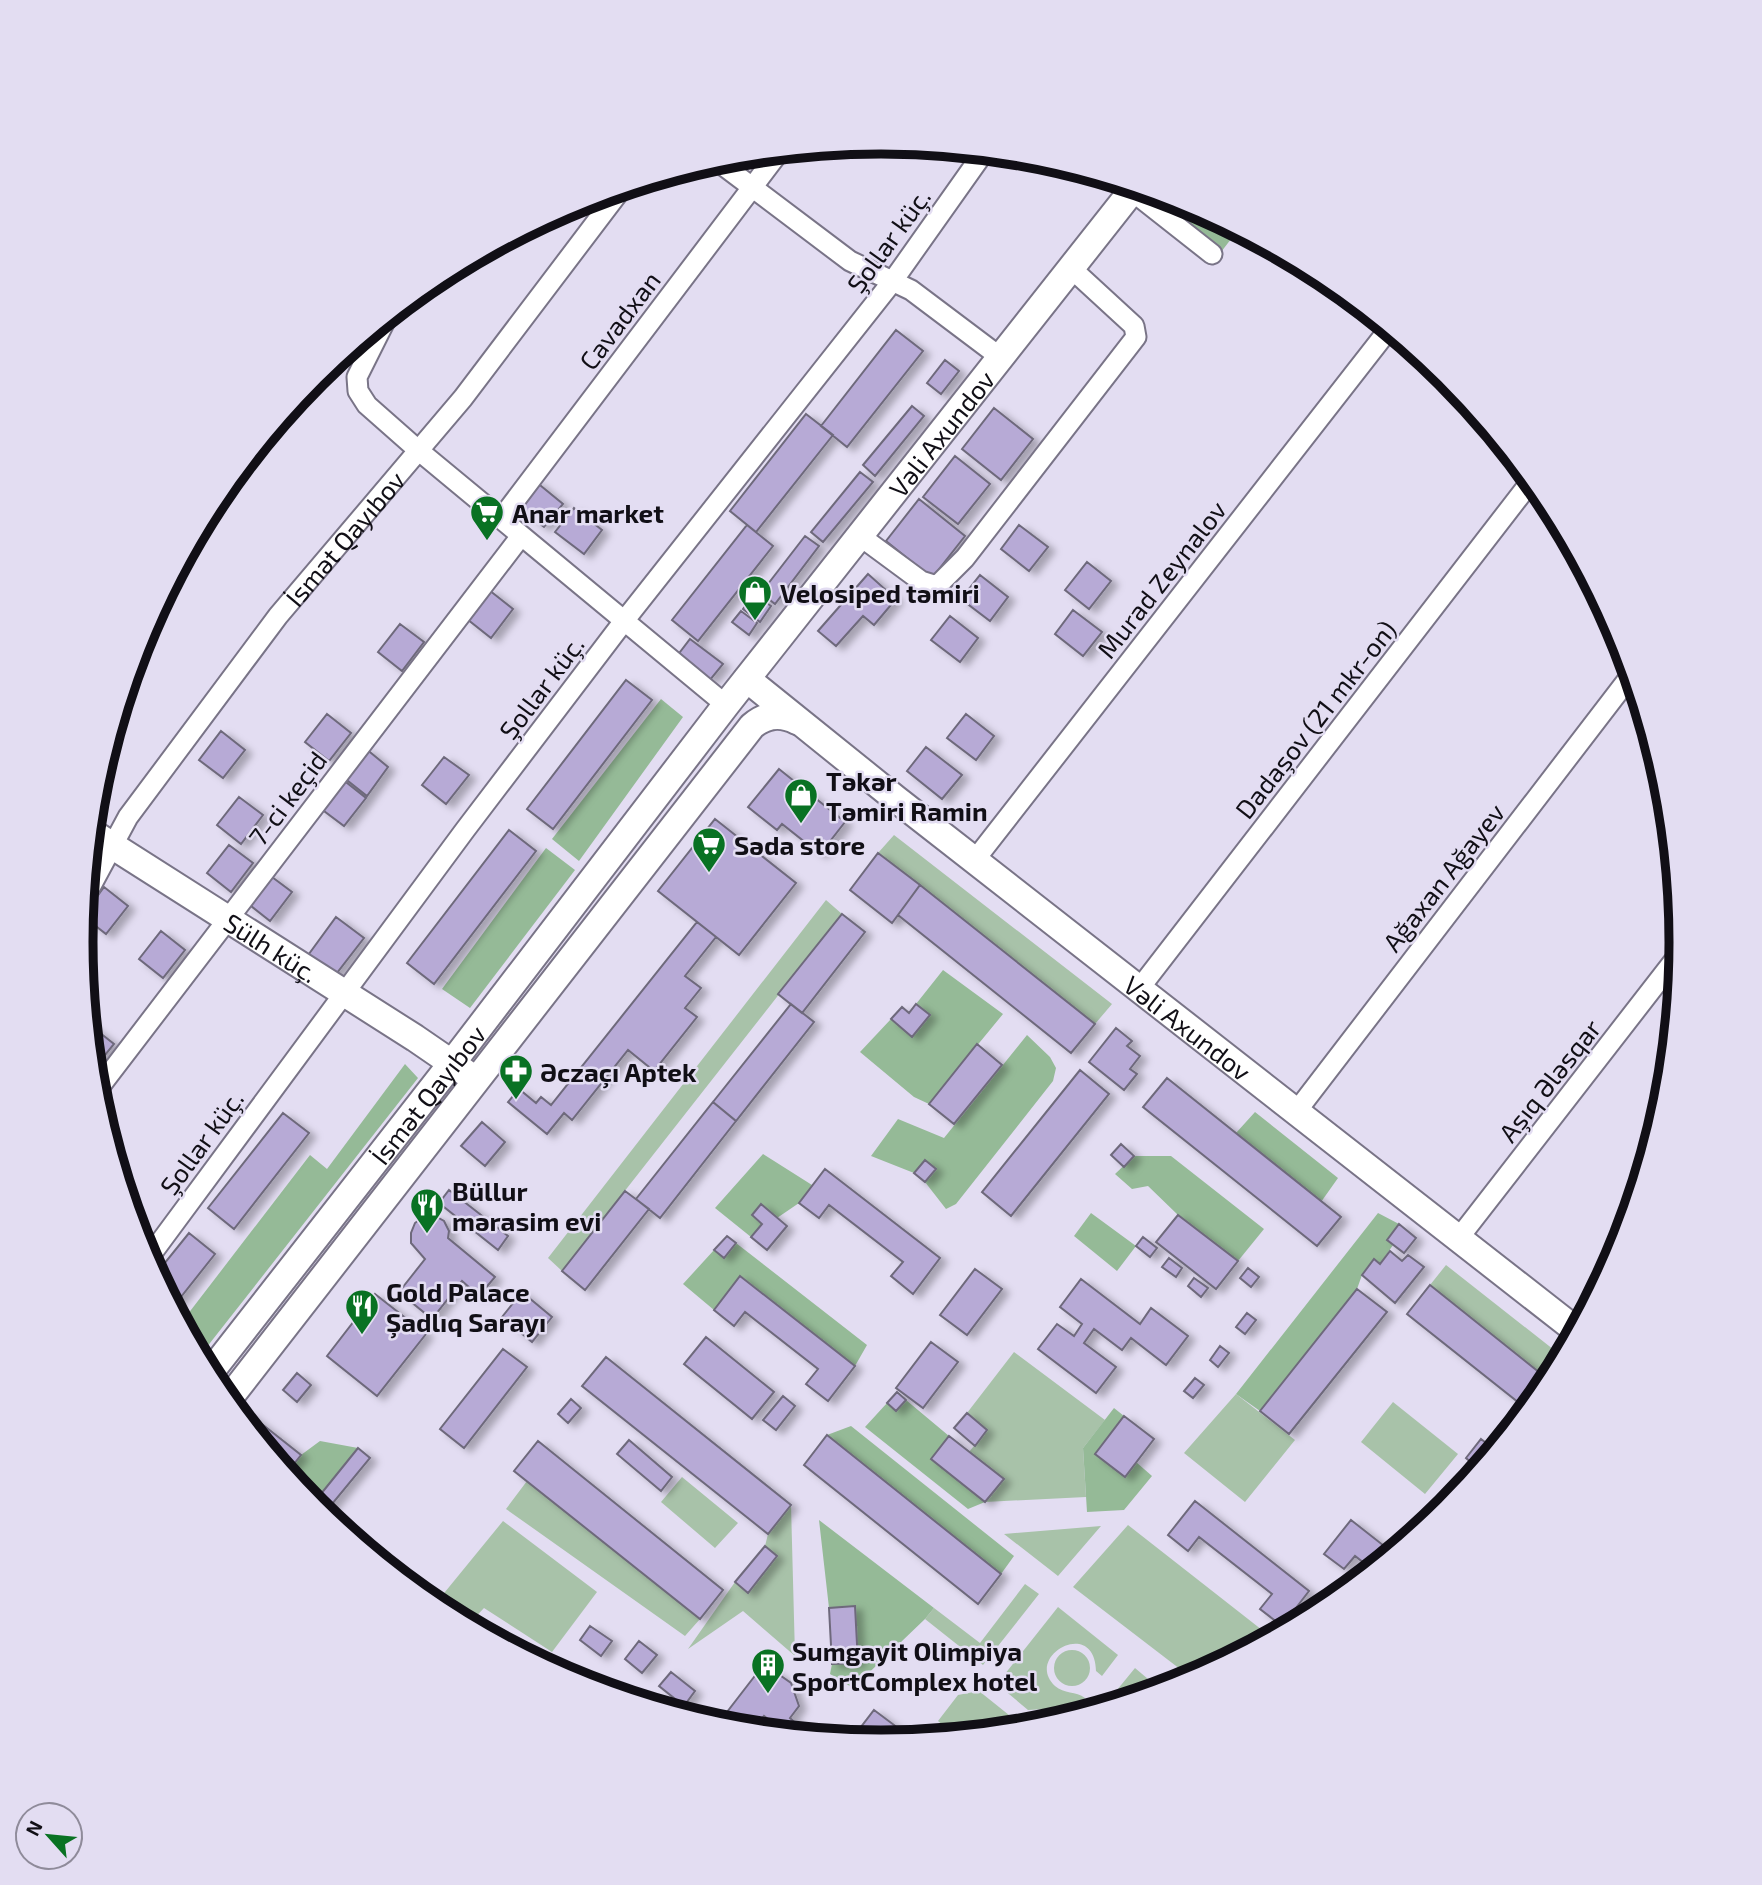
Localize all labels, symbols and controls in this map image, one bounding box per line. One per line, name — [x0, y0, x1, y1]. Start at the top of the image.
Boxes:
street label: Şollar küç. — [840, 182, 938, 299]
street label: Cavadxan — [572, 265, 666, 375]
street label: Vəli Axundov — [881, 363, 1000, 502]
street label: İsmət Qayıbov — [278, 464, 410, 612]
supermarket icon: Anar market — [468, 493, 506, 542]
street label: Murad Zeynalov — [1090, 494, 1232, 664]
place label: Anar market — [512, 497, 664, 528]
shop icon: Velosiped təmiri — [736, 573, 774, 622]
place label: Velosiped təmiri — [780, 577, 980, 608]
street label: Dadaşov (21 mkr-on) — [1228, 614, 1403, 825]
street label: Şollar küç. — [492, 629, 592, 746]
street label: 7-ci keçid — [241, 745, 334, 853]
place label: Tәkәr Tәmiri Ramin — [826, 765, 988, 826]
shop icon: Tәkәr Tәmiri Ramin — [782, 776, 820, 825]
street label: Ağaxan Ağayev — [1376, 797, 1511, 957]
supermarket icon: Səda store — [690, 825, 728, 874]
place label: Səda store — [734, 829, 865, 860]
street label: Sülh küç. — [219, 906, 324, 988]
street label: Vəli Axundov — [1119, 968, 1258, 1086]
street label: Aşıq Ələsqar — [1491, 1012, 1608, 1149]
street label: İsmət Qayıbov — [364, 1018, 491, 1170]
pharmacy icon: Əczaçı Aptek — [497, 1052, 535, 1101]
place label: Əczaçı Aptek — [540, 1056, 697, 1089]
street label: Şollar küç. — [153, 1084, 251, 1201]
place label: Büllur mərasim evi — [452, 1175, 601, 1236]
restaurant icon: Büllur mərasim evi — [408, 1186, 446, 1235]
place label: Gold Palace Şadlıq Sarayı — [386, 1276, 546, 1339]
restaurant icon: Gold Palace Şadlıq Sarayı — [343, 1287, 381, 1336]
place label: Sumgayit Olimpiya SportComplex hotel — [792, 1635, 1038, 1696]
building icon: Sumgayit Olimpiya SportComplex hotel — [749, 1646, 787, 1695]
north arrow — [14, 1801, 84, 1871]
text: N — [20, 1817, 47, 1839]

